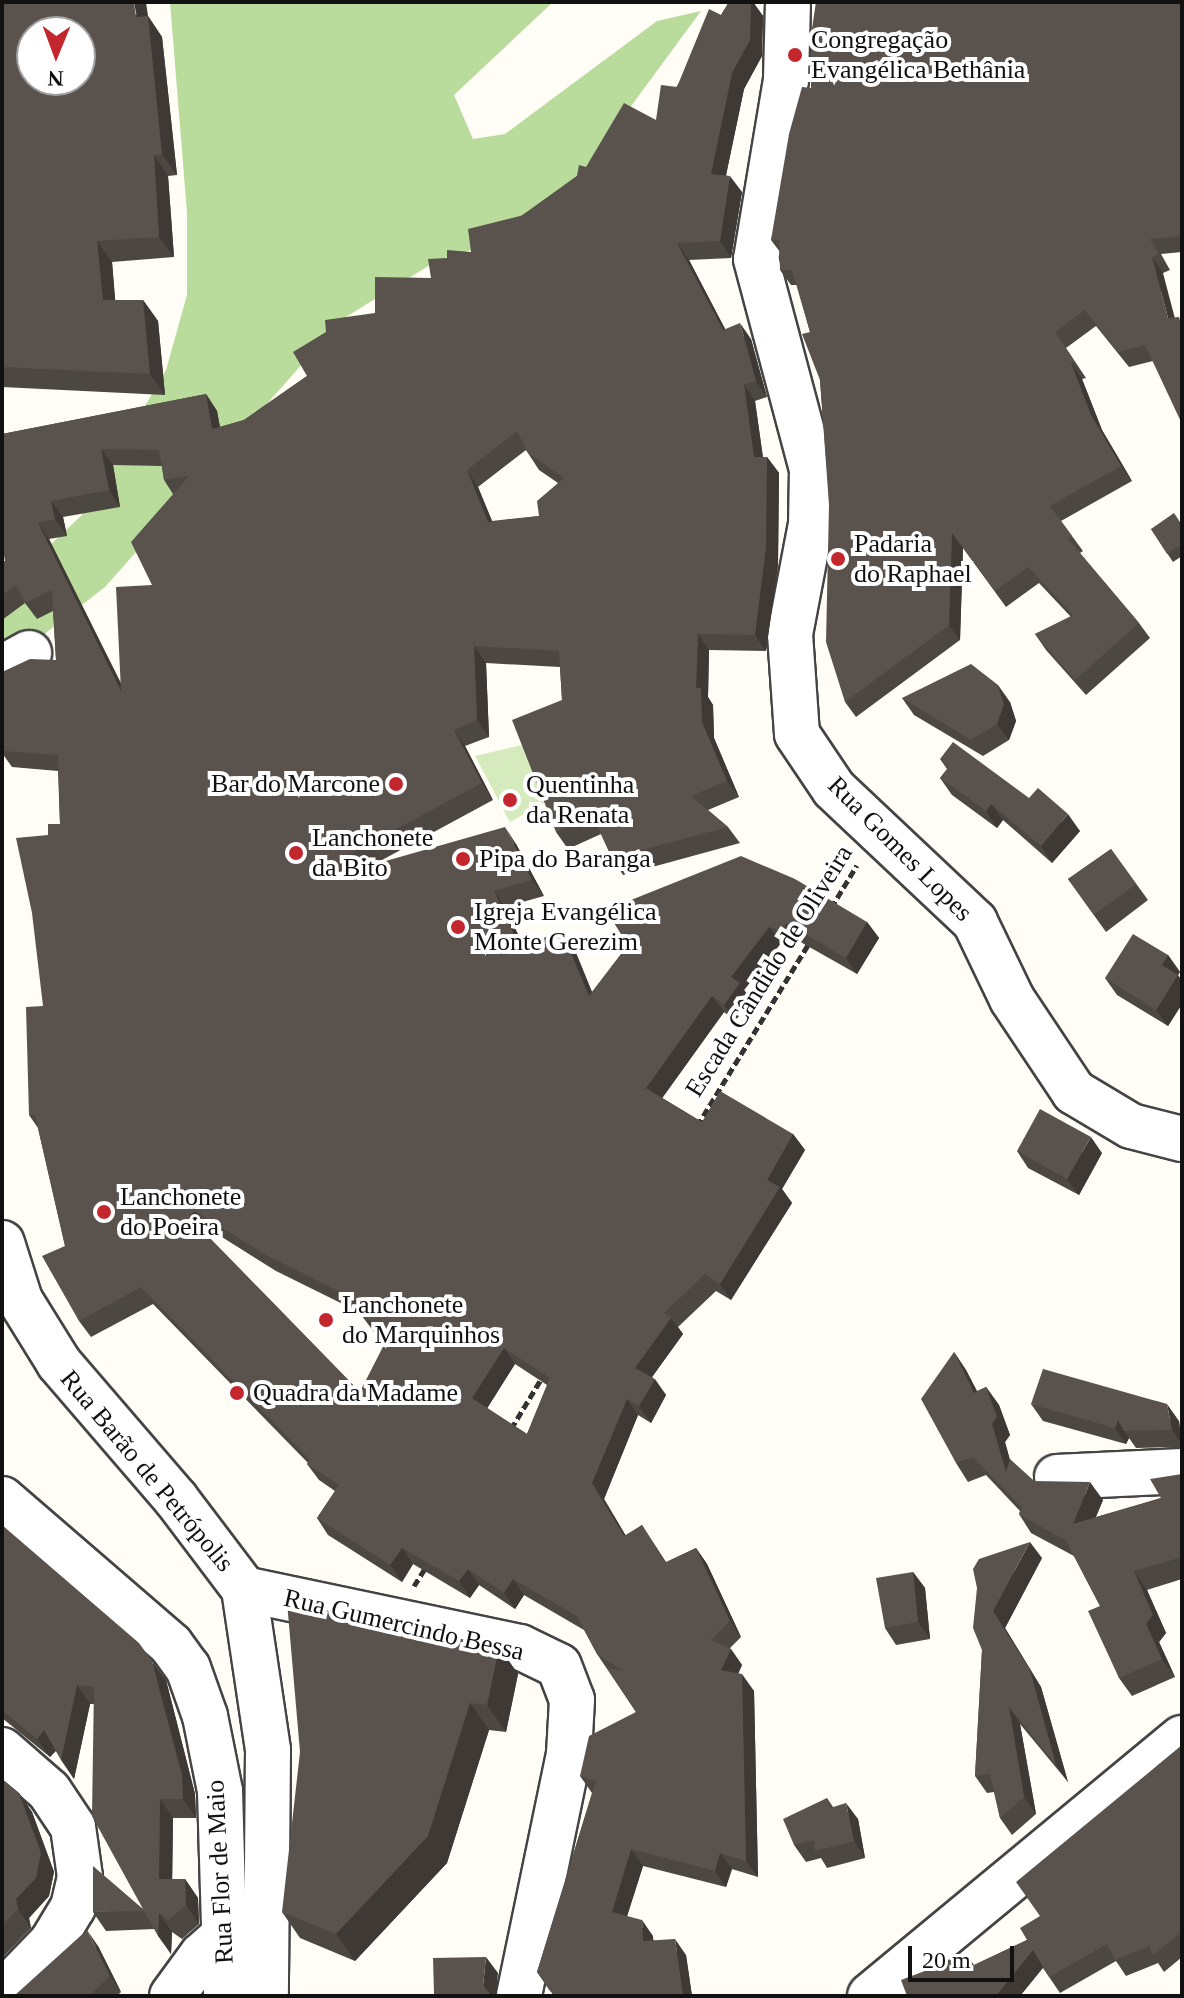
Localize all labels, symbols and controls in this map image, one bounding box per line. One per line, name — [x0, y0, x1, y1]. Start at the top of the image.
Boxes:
north arrow — [16, 16, 96, 96]
place label: Congregação Evangélica Bethânia — [811, 24, 1025, 86]
marker: Congregação Evangélica Bethânia — [786, 46, 804, 64]
text: N — [47, 66, 64, 91]
place label: Padaria do Raphael — [854, 528, 972, 590]
marker: Padaria do Raphael — [829, 550, 847, 568]
place label: Bar do Marcone — [211, 768, 380, 800]
place label: Quentinha da Renata — [526, 769, 634, 830]
street label: Rua Gomes Lopes — [821, 770, 979, 928]
marker: Bar do Marcone — [387, 775, 405, 793]
marker: Quentinha da Renata — [501, 791, 519, 809]
place label: Lanchonete da Bito — [312, 822, 433, 884]
street label: Escada Cândido de Oliveira — [679, 839, 859, 1103]
place label: Pipa do Baranga — [479, 843, 651, 875]
marker: Lanchonete da Bito — [287, 844, 305, 862]
marker: Pipa do Baranga — [454, 850, 472, 868]
place label: Igreja Evangélica Monte Gerezim — [474, 896, 657, 958]
marker: Igreja Evangélica Monte Gerezim — [449, 918, 467, 936]
place label: Lanchonete do Poeira — [120, 1181, 241, 1242]
marker: Lanchonete do Poeira — [95, 1203, 113, 1221]
place label: Lanchonete do Marquinhos — [342, 1289, 500, 1350]
marker: Lanchonete do Marquinhos — [317, 1311, 335, 1329]
street label: Rua Barão de Petrópolis — [54, 1364, 240, 1578]
place label: Quadra da Madame — [253, 1377, 458, 1409]
marker: Quadra da Madame — [228, 1384, 246, 1402]
street label: Rua Gumercindo Bessa — [281, 1582, 527, 1668]
street label: Rua Flor de Maio — [200, 1779, 240, 1965]
scale bar — [912, 1930, 1018, 1980]
text: 20 m — [922, 1947, 971, 1973]

